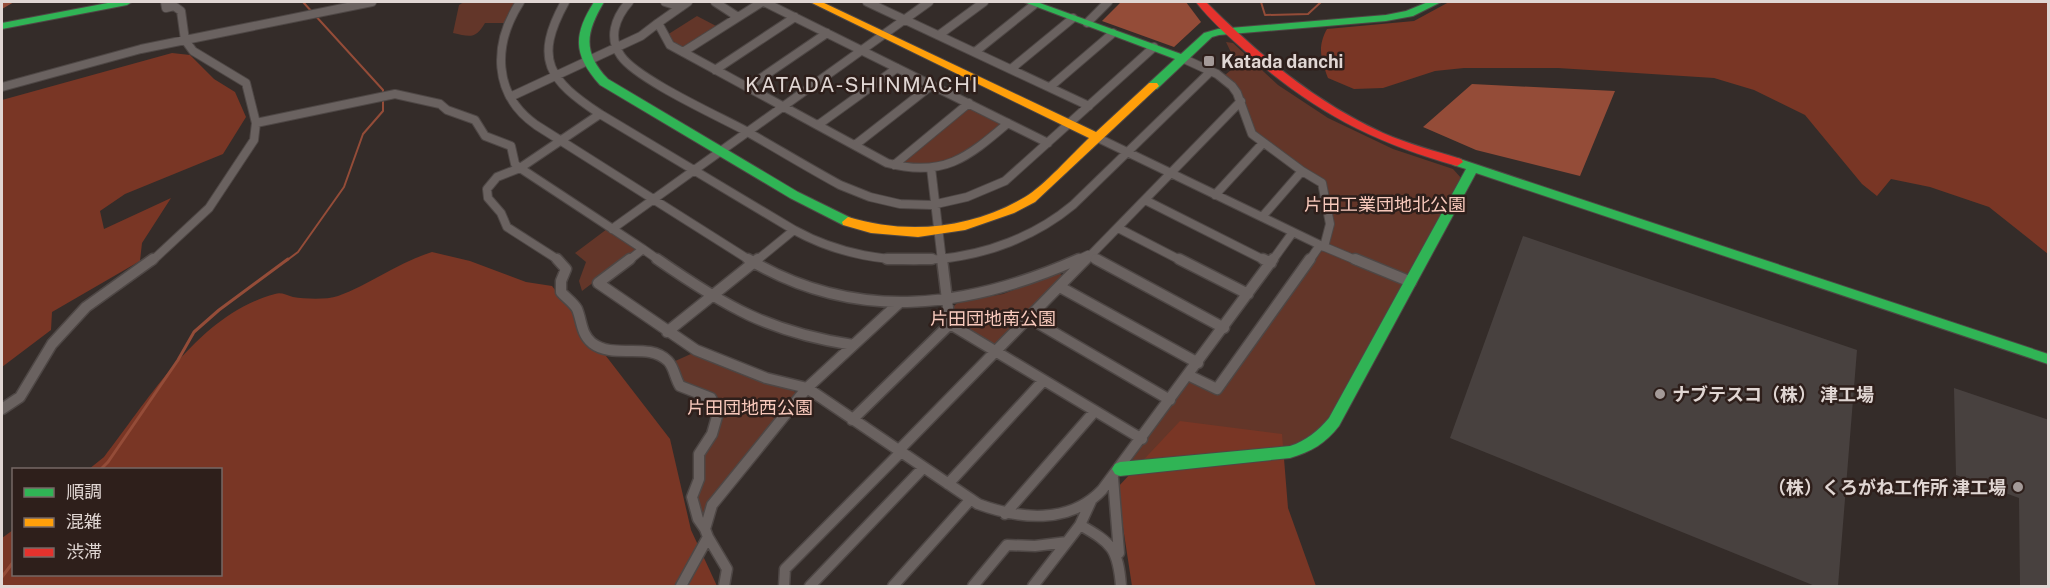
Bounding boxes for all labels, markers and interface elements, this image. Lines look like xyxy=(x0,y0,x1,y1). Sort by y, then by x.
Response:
place label: Katada danchi xyxy=(1221,51,1343,72)
marker: Katada danchi xyxy=(1202,54,1216,68)
district label: KATADA-SHINMACHI xyxy=(745,72,979,97)
park label: 片田工業団地北公園 xyxy=(1304,194,1466,215)
park label: 片田団地南公園 xyxy=(930,308,1056,329)
place label: ナブテスコ（株） 津工場 xyxy=(1672,384,1874,405)
marker: ナブテスコ（株） 津工場 xyxy=(1653,387,1667,401)
park label: 片田団地西公園 xyxy=(687,397,813,418)
legend xyxy=(12,468,222,576)
place label: （株）くろがね工作所 津工場 xyxy=(1768,477,2006,498)
marker: （株）くろがね工作所 津工場 xyxy=(2011,480,2025,494)
text: 順調 xyxy=(66,481,102,502)
text: 混雑 xyxy=(66,511,102,532)
text: 渋滞 xyxy=(66,541,102,562)

